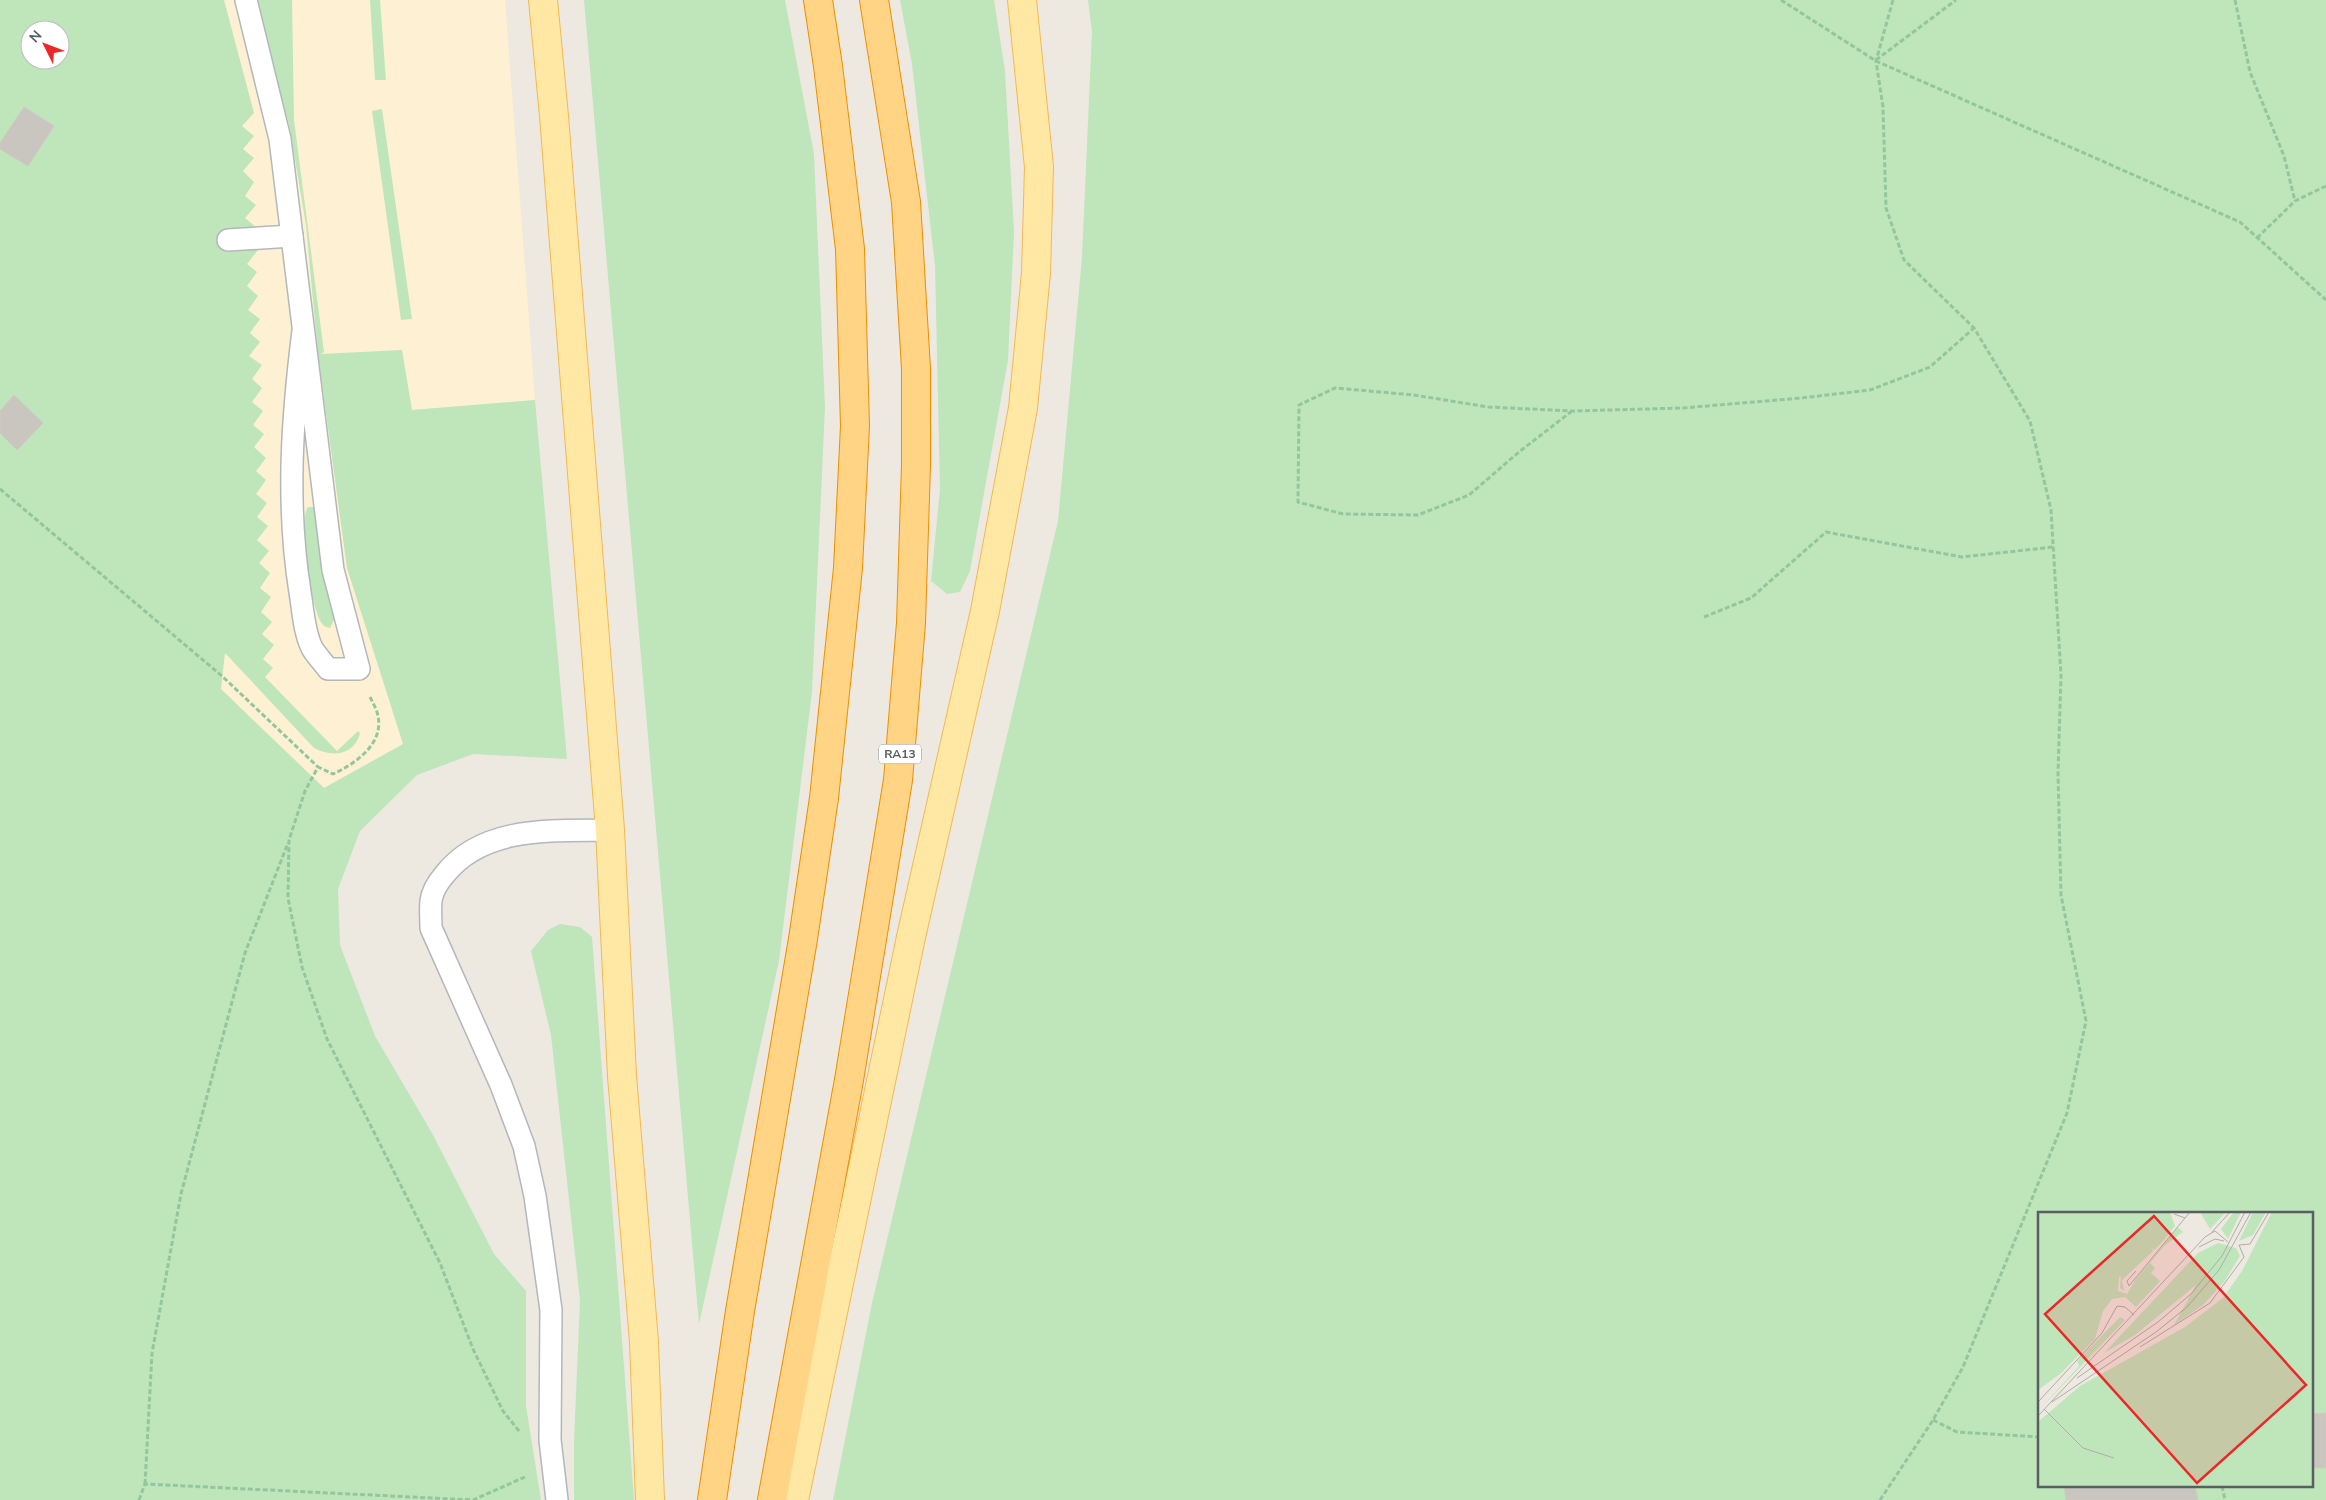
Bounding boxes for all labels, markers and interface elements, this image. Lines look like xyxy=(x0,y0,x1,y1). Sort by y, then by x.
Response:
north arrow xyxy=(20,20,70,70)
text: N xyxy=(25,26,46,47)
road number: RA13 xyxy=(879,744,921,764)
inset map xyxy=(2038,1212,2314,1488)

